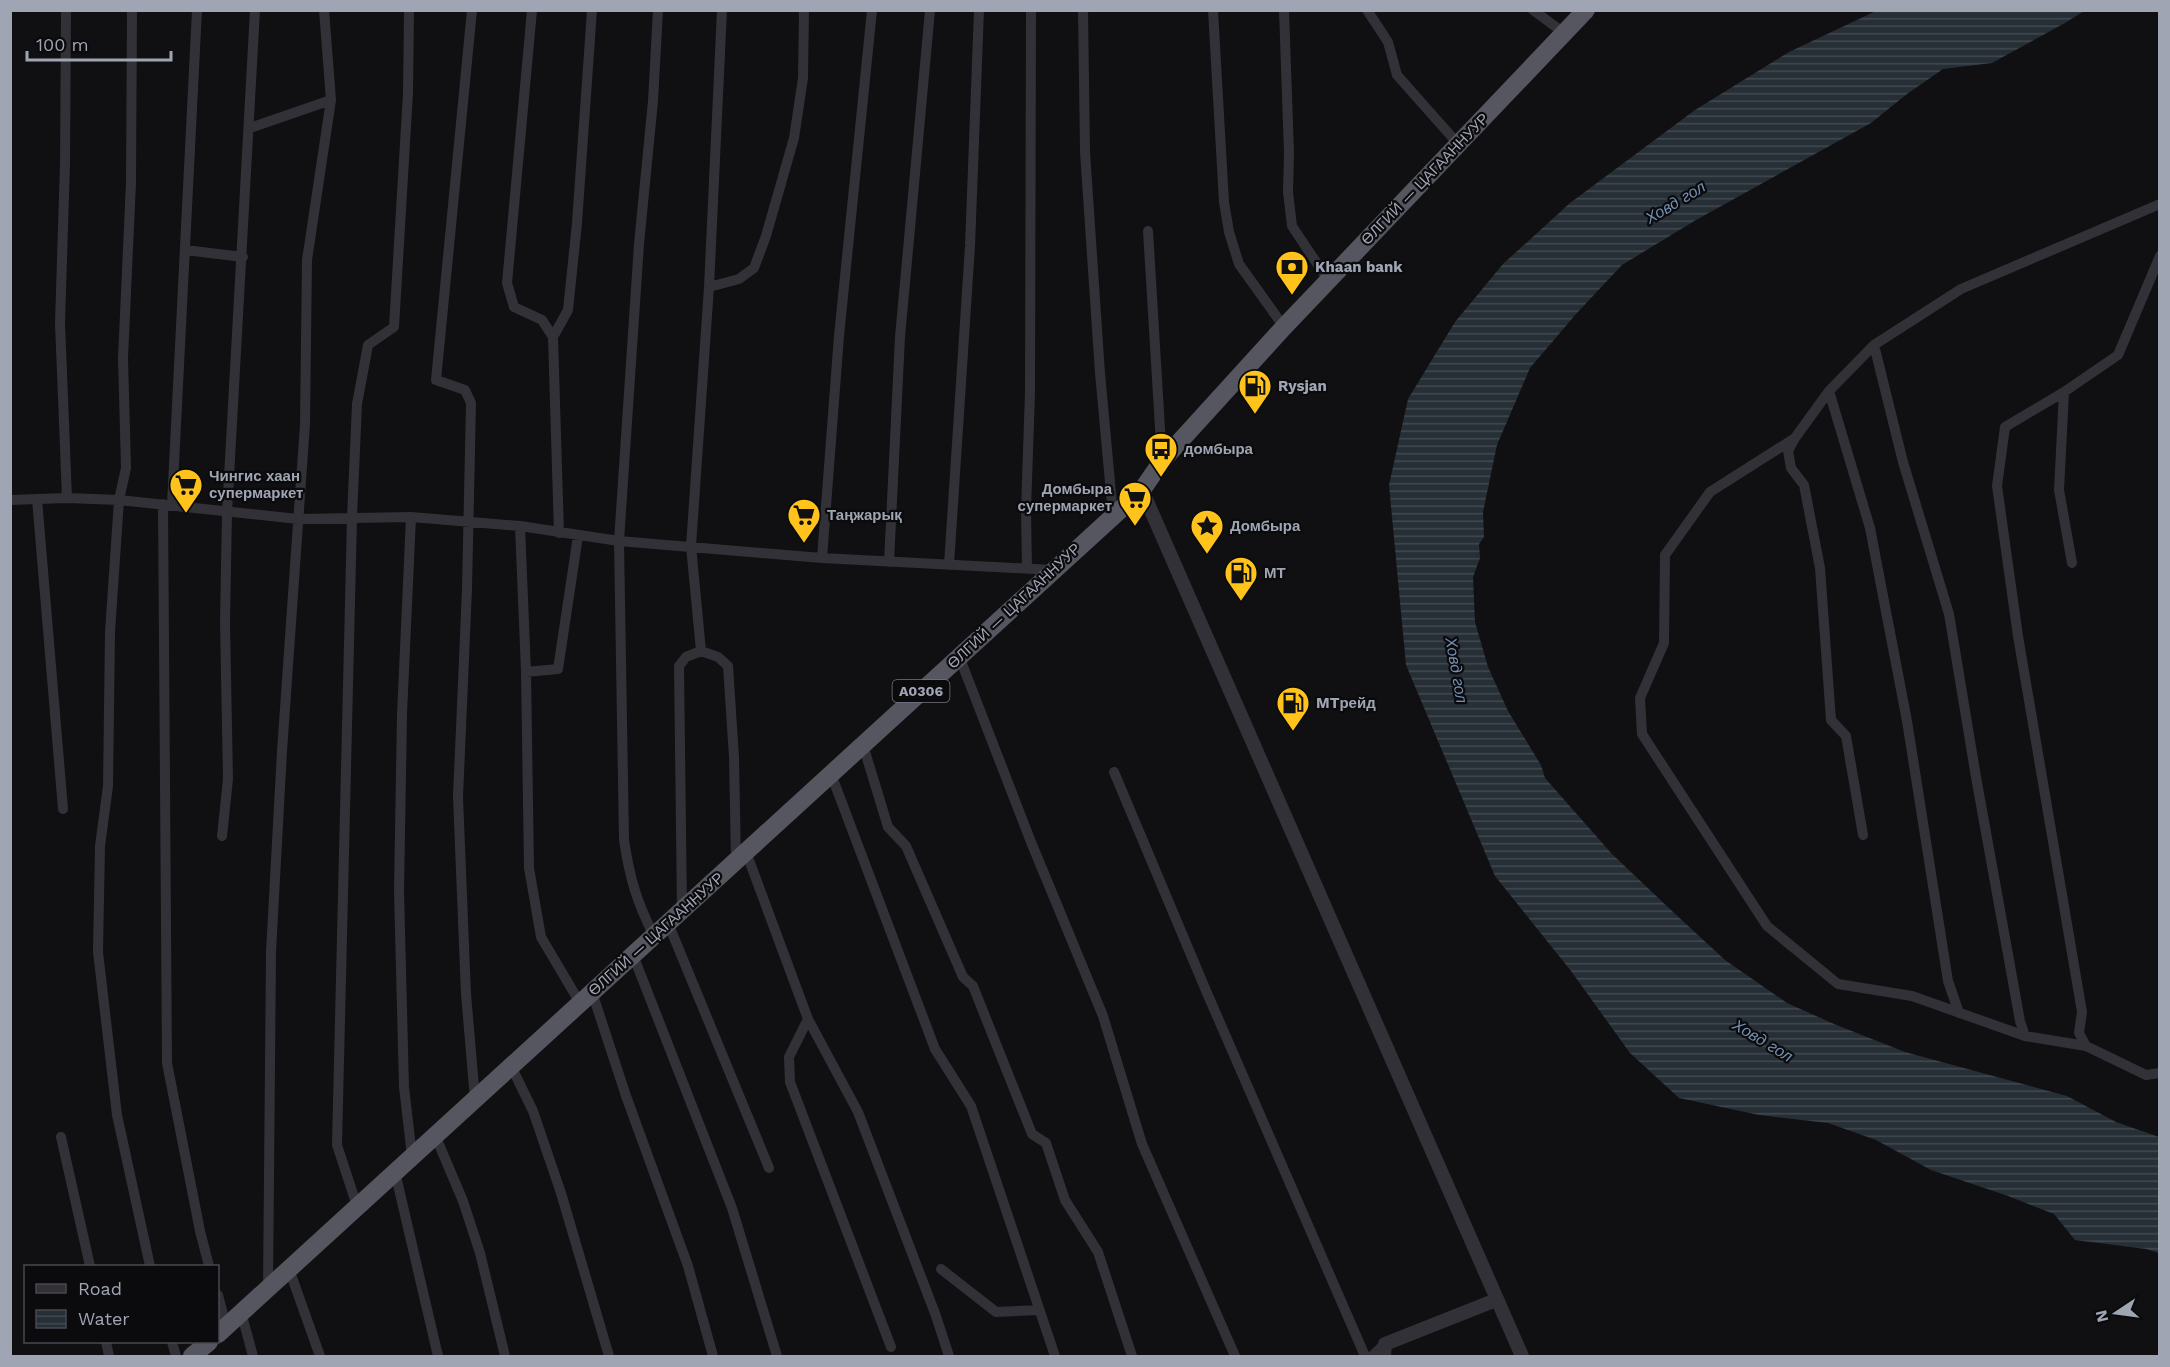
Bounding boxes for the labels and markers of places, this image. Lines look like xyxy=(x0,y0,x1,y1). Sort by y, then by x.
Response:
bank icon: Khaan bank xyxy=(1274,249,1310,296)
place label: Khaan bank xyxy=(1315,258,1403,276)
fuel station icon: Rysjan xyxy=(1237,368,1273,415)
place label: Rysjan xyxy=(1278,377,1327,395)
bus stop icon: домбыра xyxy=(1143,431,1179,478)
place label: домбыра xyxy=(1184,440,1254,458)
supermarket icon: Чингис хаан супермаркет xyxy=(168,467,204,514)
place label: Чингис хаан супермаркет xyxy=(209,467,303,502)
place label: Домбыра супермаркет xyxy=(1018,480,1113,515)
supermarket icon: Домбыра супермаркет xyxy=(1117,480,1153,527)
supermarket icon: Таңжарық xyxy=(786,497,822,544)
place label: Таңжарық xyxy=(827,506,902,524)
place icon: Домбыра xyxy=(1189,508,1225,555)
place label: Домбыра xyxy=(1230,517,1301,535)
fuel station icon: МТ xyxy=(1223,555,1259,602)
place label: МТ xyxy=(1264,564,1286,582)
fuel station icon: MTрейд xyxy=(1275,685,1311,732)
place label: MTрейд xyxy=(1316,694,1376,712)

